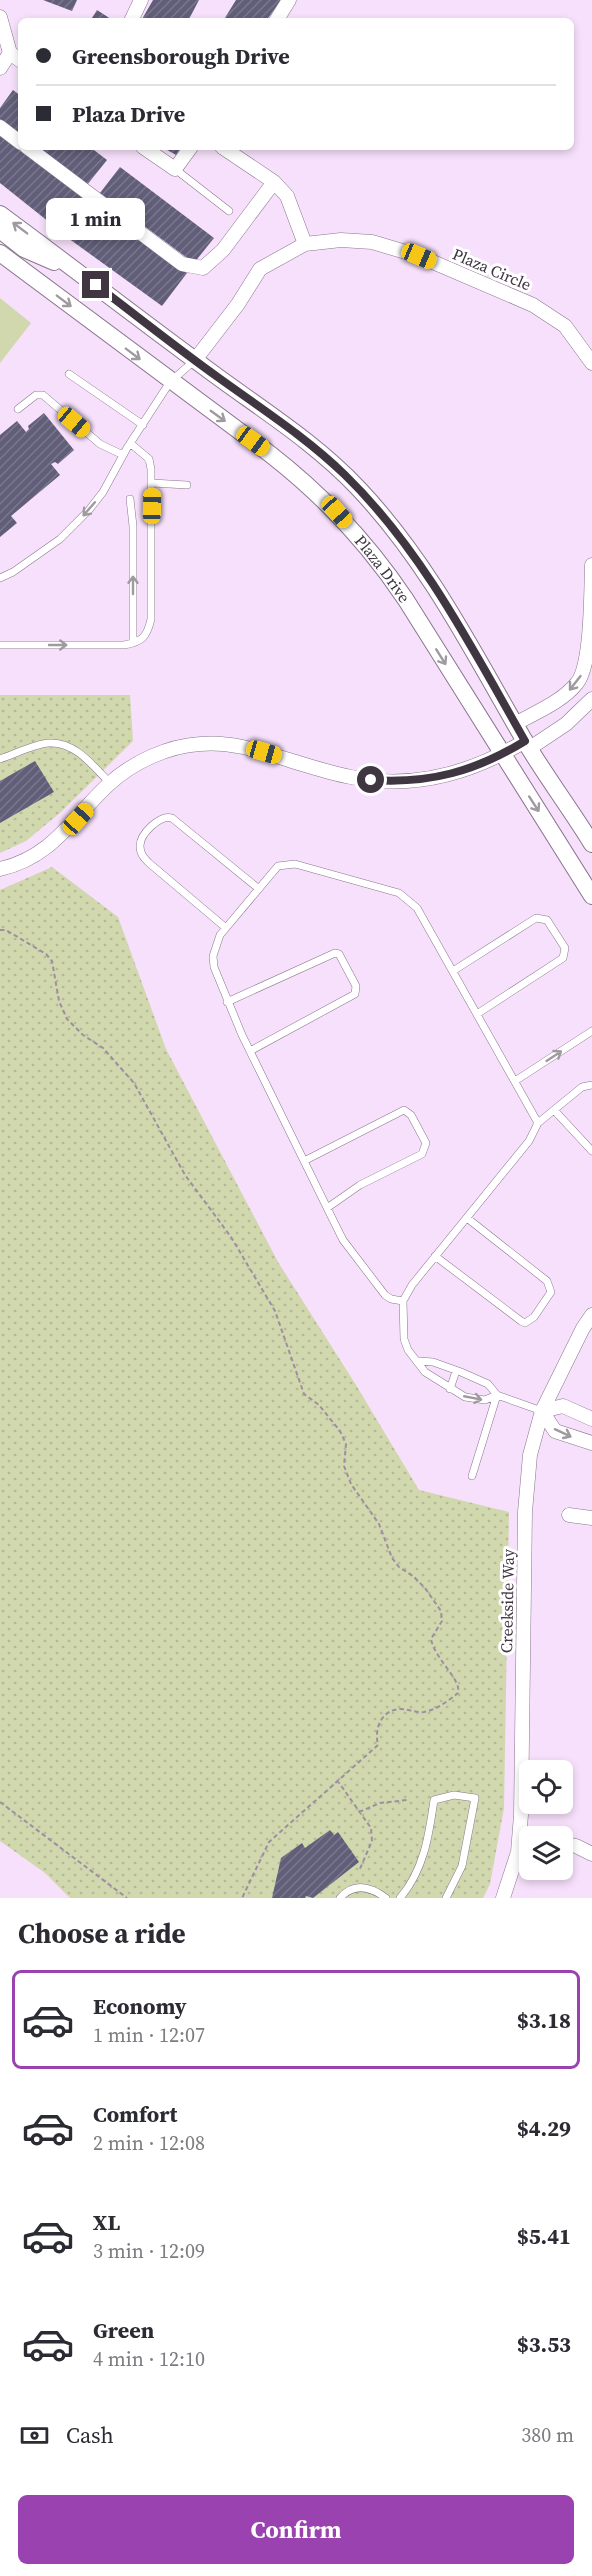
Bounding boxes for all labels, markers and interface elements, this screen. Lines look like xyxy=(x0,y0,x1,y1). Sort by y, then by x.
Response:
text: Greensborough Drive xyxy=(72,41,290,71)
text: Plaza Drive xyxy=(72,99,185,129)
callout: 1 min xyxy=(46,198,146,240)
text: 1 min xyxy=(70,205,121,233)
one-way arrow xyxy=(12,222,28,235)
car xyxy=(399,241,439,271)
street label: Plaza Circle xyxy=(449,243,535,295)
route end xyxy=(82,271,109,298)
one-way arrow xyxy=(55,295,71,308)
one-way arrow xyxy=(125,348,141,360)
car xyxy=(54,404,94,440)
one-way arrow xyxy=(209,410,225,423)
car xyxy=(233,423,273,459)
car xyxy=(143,488,161,524)
car xyxy=(318,493,356,531)
one-way arrow xyxy=(82,501,96,516)
street label: Plaza Drive xyxy=(350,530,416,607)
one-way arrow xyxy=(127,575,139,595)
one-way arrow xyxy=(48,639,68,651)
one-way arrow xyxy=(436,648,448,665)
one-way arrow xyxy=(569,675,582,691)
car xyxy=(244,738,284,766)
route start xyxy=(357,766,384,793)
one-way arrow xyxy=(528,795,540,812)
car xyxy=(59,800,97,838)
one-way arrow xyxy=(545,1050,561,1062)
one-way arrow xyxy=(462,1393,482,1404)
one-way arrow xyxy=(554,1427,572,1439)
street label: Creekside Way xyxy=(495,1548,519,1653)
map controls xyxy=(519,1760,573,1880)
button: locate xyxy=(519,1760,573,1814)
button: layers xyxy=(519,1826,573,1880)
text: Choose a ride xyxy=(18,1915,186,1952)
text: Economy xyxy=(93,1991,187,2021)
icon: car xyxy=(21,1993,75,2047)
text: $3.18 xyxy=(517,2005,571,2035)
text: 1 min · 12:07 xyxy=(93,2021,205,2049)
text: Comfort xyxy=(93,2099,177,2129)
icon: car xyxy=(21,2101,75,2155)
text: $4.29 xyxy=(517,2113,571,2143)
text: 2 min · 12:08 xyxy=(93,2129,205,2157)
text: XL xyxy=(93,2207,120,2237)
icon: car xyxy=(21,2209,75,2263)
text: $5.41 xyxy=(517,2221,571,2251)
text: 3 min · 12:09 xyxy=(93,2237,205,2265)
text: Green xyxy=(93,2315,154,2345)
icon: car xyxy=(21,2317,75,2371)
text: $3.53 xyxy=(517,2329,571,2359)
text: 4 min · 12:10 xyxy=(93,2345,205,2373)
icon: cash xyxy=(18,2419,51,2452)
text: Cash xyxy=(66,2420,114,2450)
text: 380 m xyxy=(521,2421,574,2449)
button: Confirm xyxy=(18,2495,574,2564)

